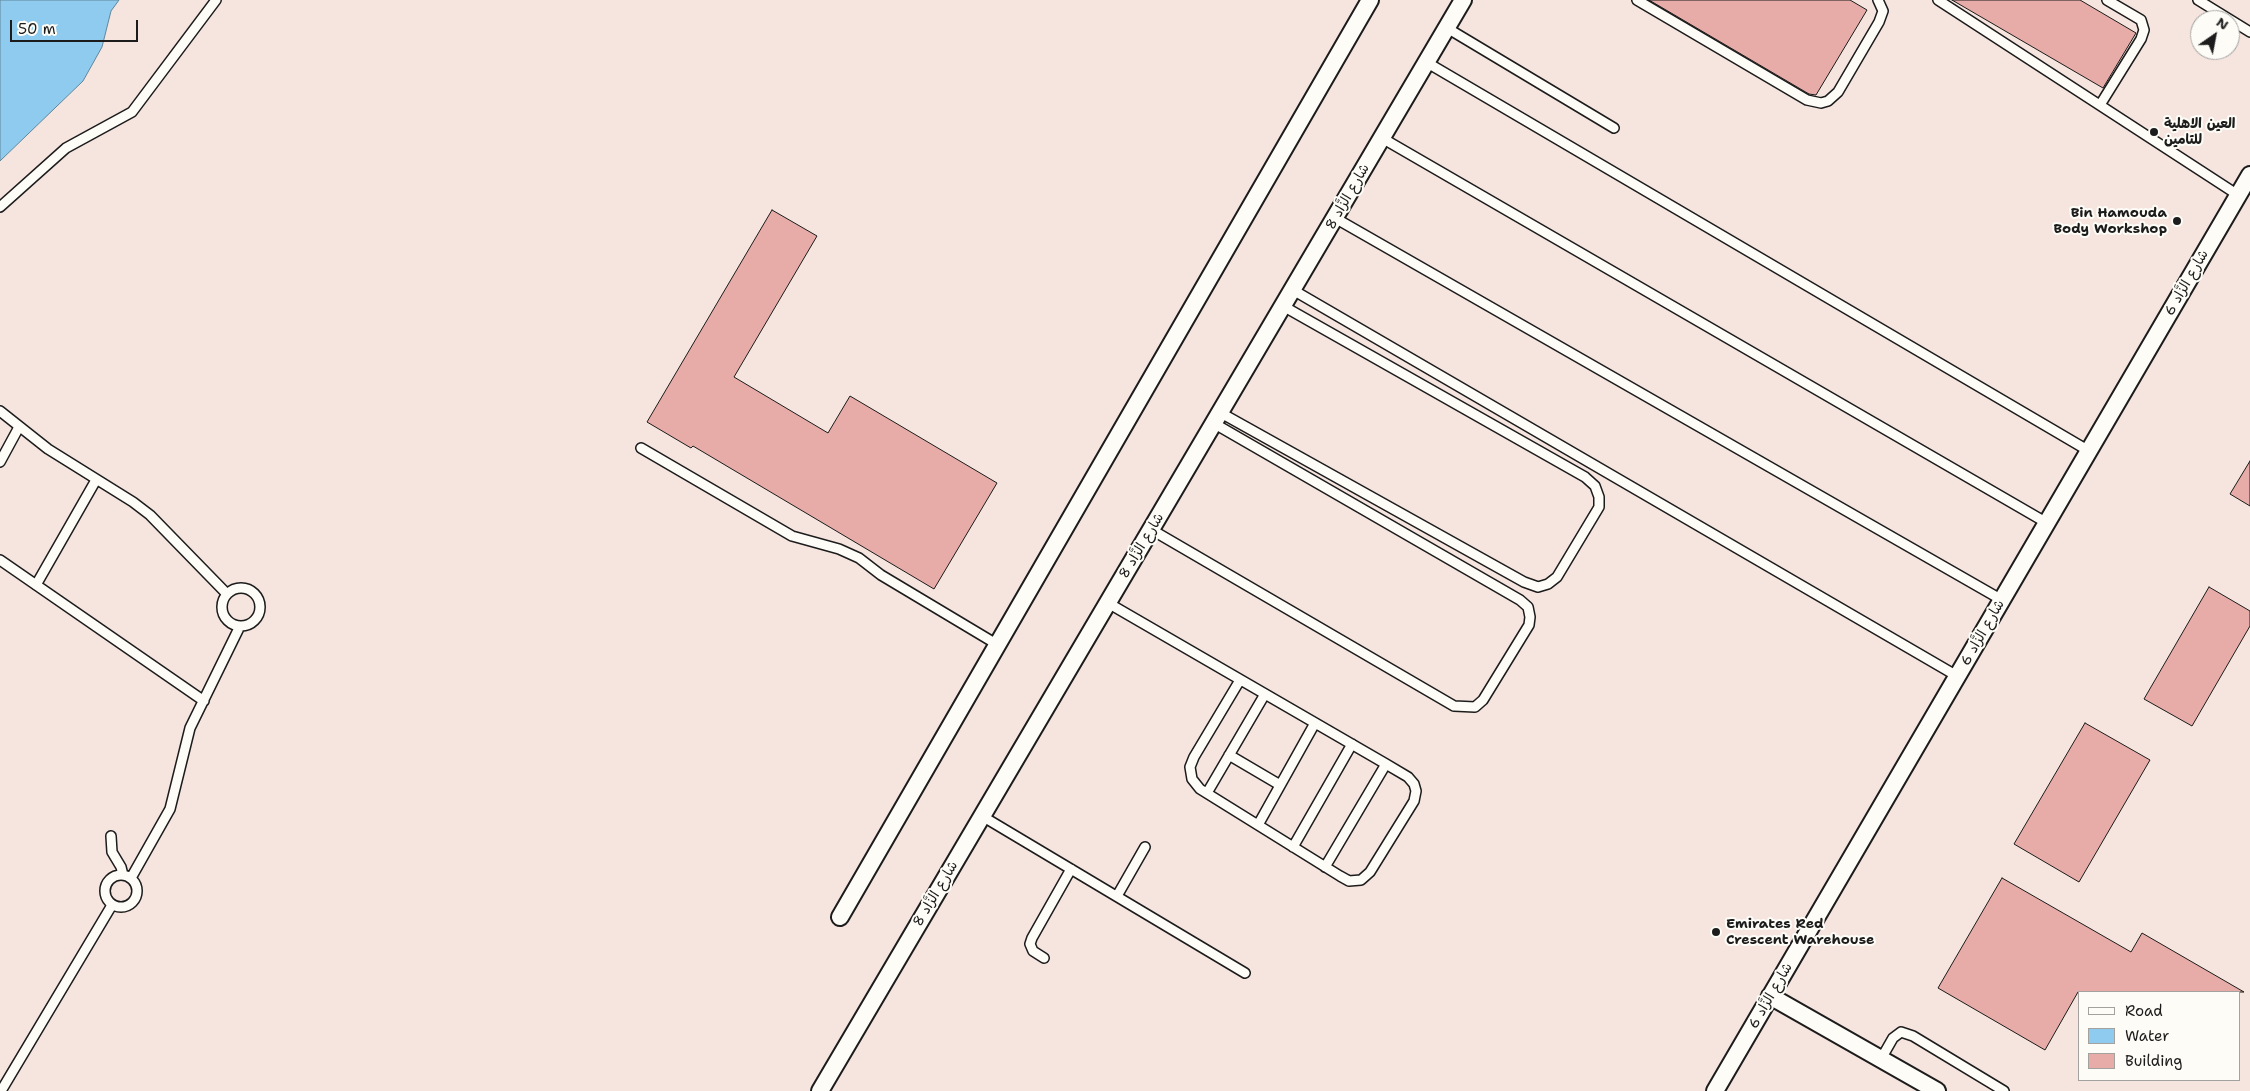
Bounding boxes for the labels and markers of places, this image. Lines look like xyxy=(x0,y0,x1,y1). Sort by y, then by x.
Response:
place label: العين الاهلية للتامين xyxy=(2164,116,2235,148)
marker: العين الاهلية للتامين xyxy=(2148,126,2160,138)
place label: Bin Hamouda Body Workshop xyxy=(2054,205,2167,238)
marker: Bin Hamouda Body Workshop xyxy=(2171,215,2183,227)
place label: Emirates Red Crescent Warehouse xyxy=(1726,916,1874,949)
marker: Emirates Red Crescent Warehouse xyxy=(1710,926,1722,938)

